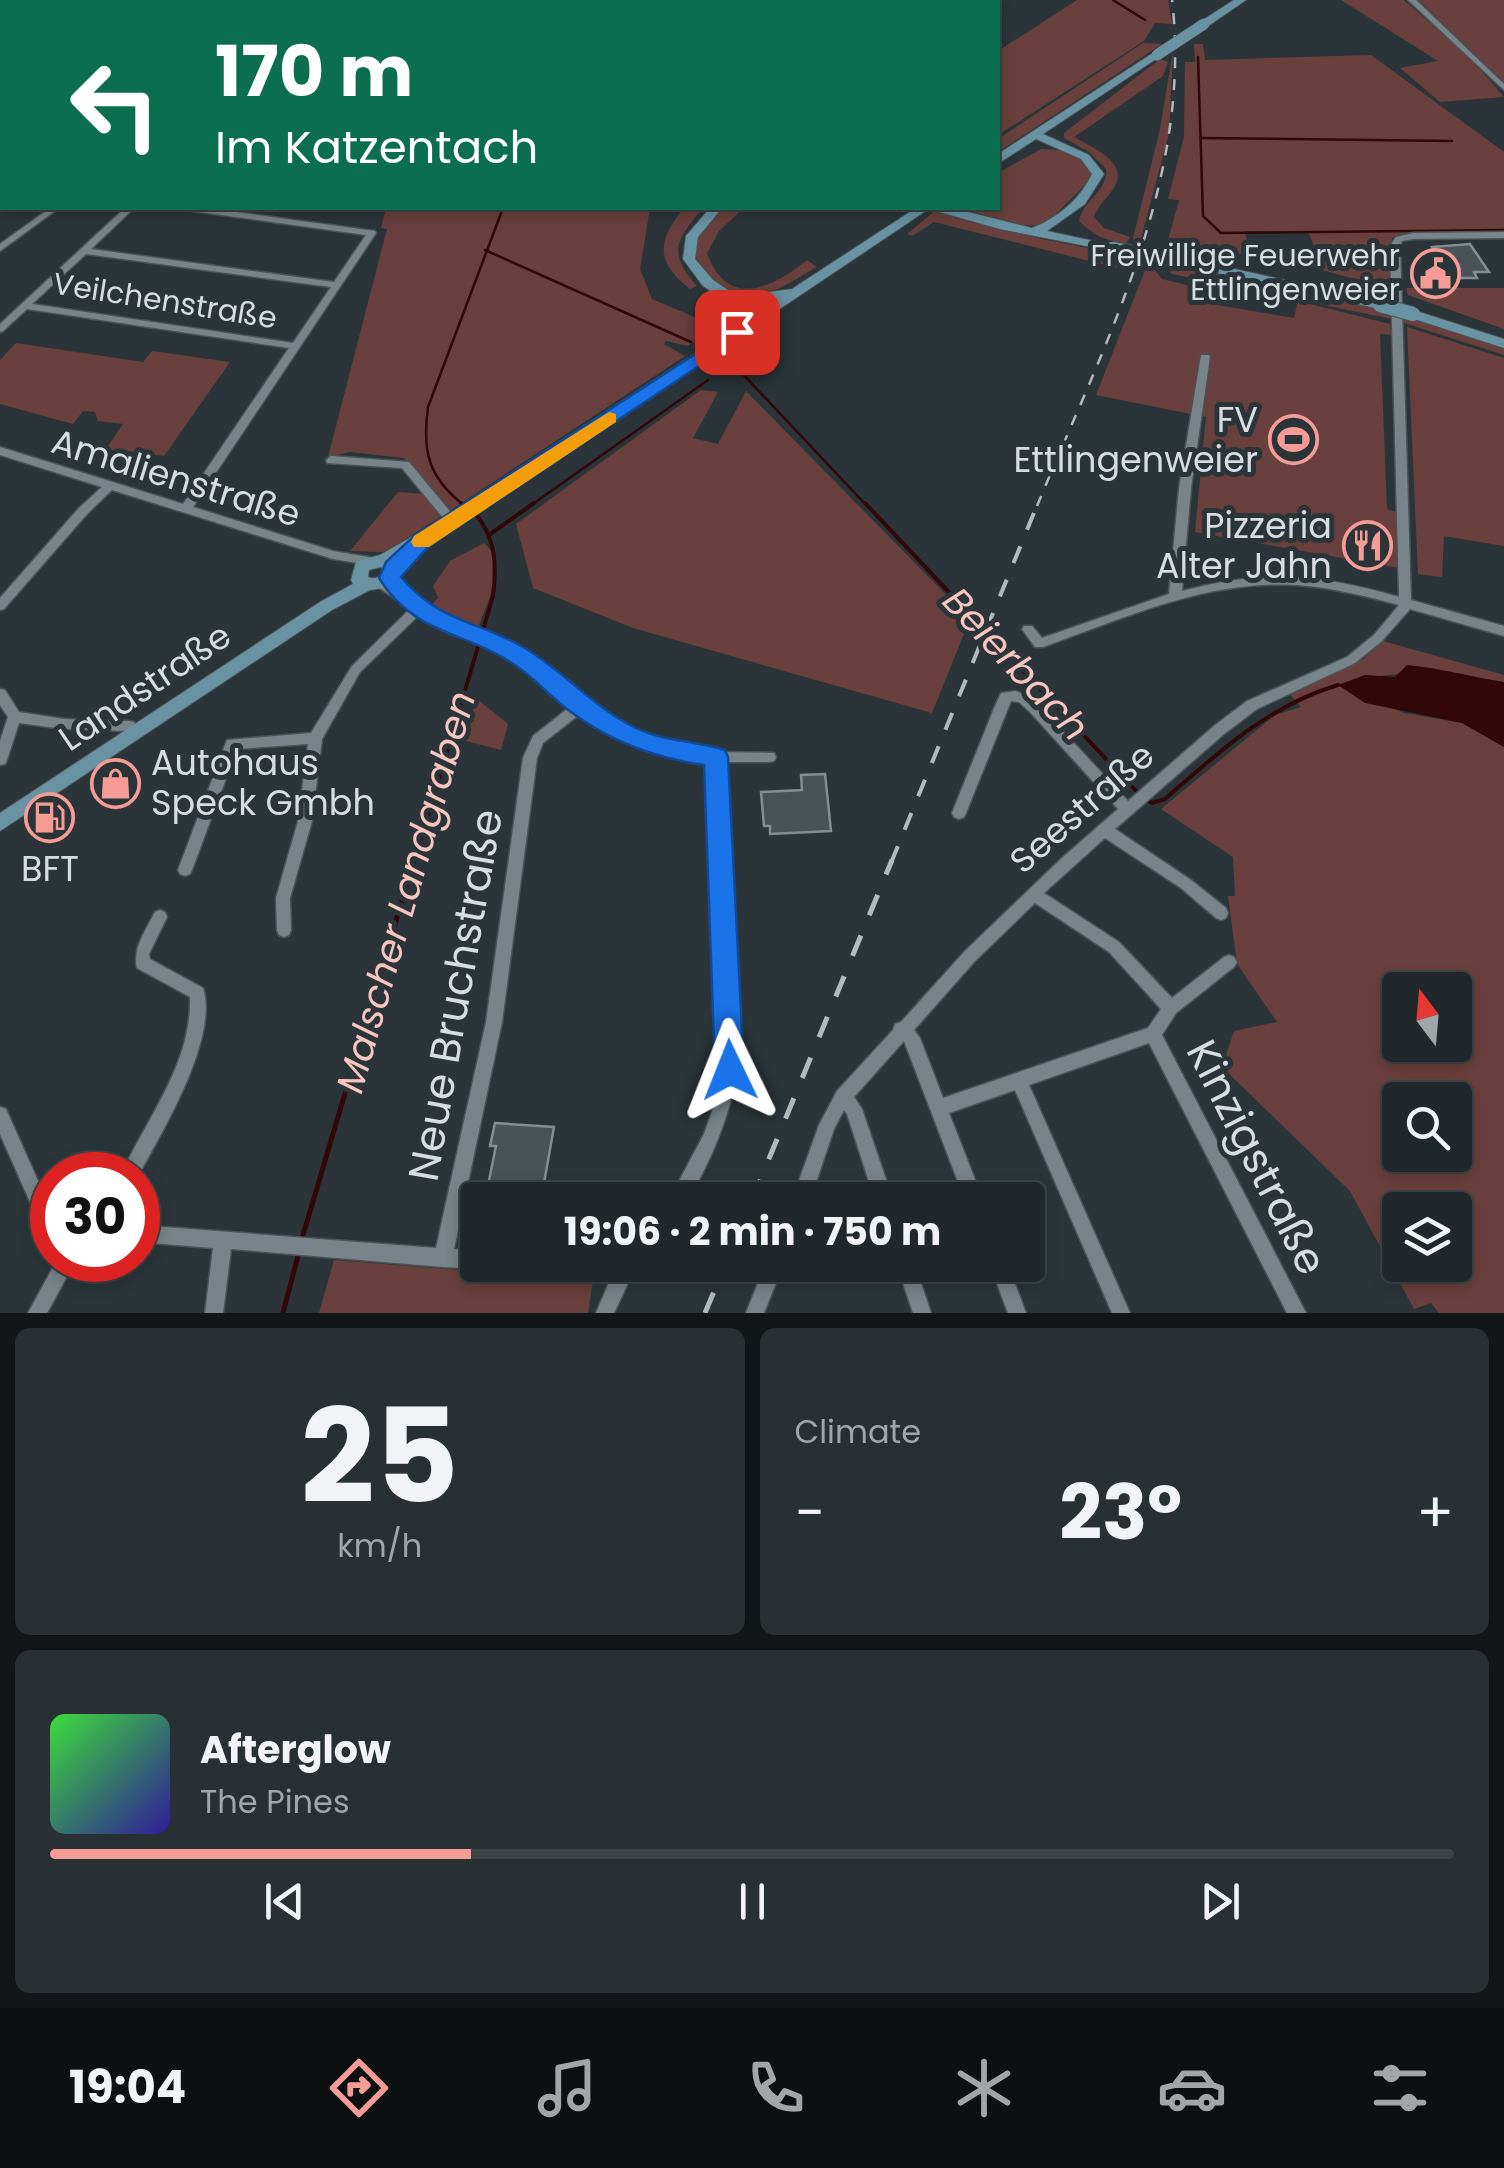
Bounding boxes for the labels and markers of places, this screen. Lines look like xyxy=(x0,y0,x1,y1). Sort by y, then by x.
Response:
place label: Freiwillige Feuerwehr Ettlingenweier xyxy=(1090,234,1400,311)
public building icon: Freiwillige Feuerwehr Ettlingenweier xyxy=(1409,247,1461,299)
pin xyxy=(695,290,780,375)
place label: FV Ettlingenweier xyxy=(1013,395,1258,484)
sports icon: FV Ettlingenweier xyxy=(1267,414,1319,466)
place label: Pizzeria Alter Jahn xyxy=(1156,501,1332,590)
restaurant icon: Pizzeria Alter Jahn xyxy=(1341,520,1393,572)
place label: Autohaus Speck Gmbh xyxy=(151,738,375,827)
shop icon: Autohaus Speck Gmbh xyxy=(90,757,142,809)
fuel station icon: BFT xyxy=(24,791,76,843)
place label: BFT xyxy=(21,844,79,893)

